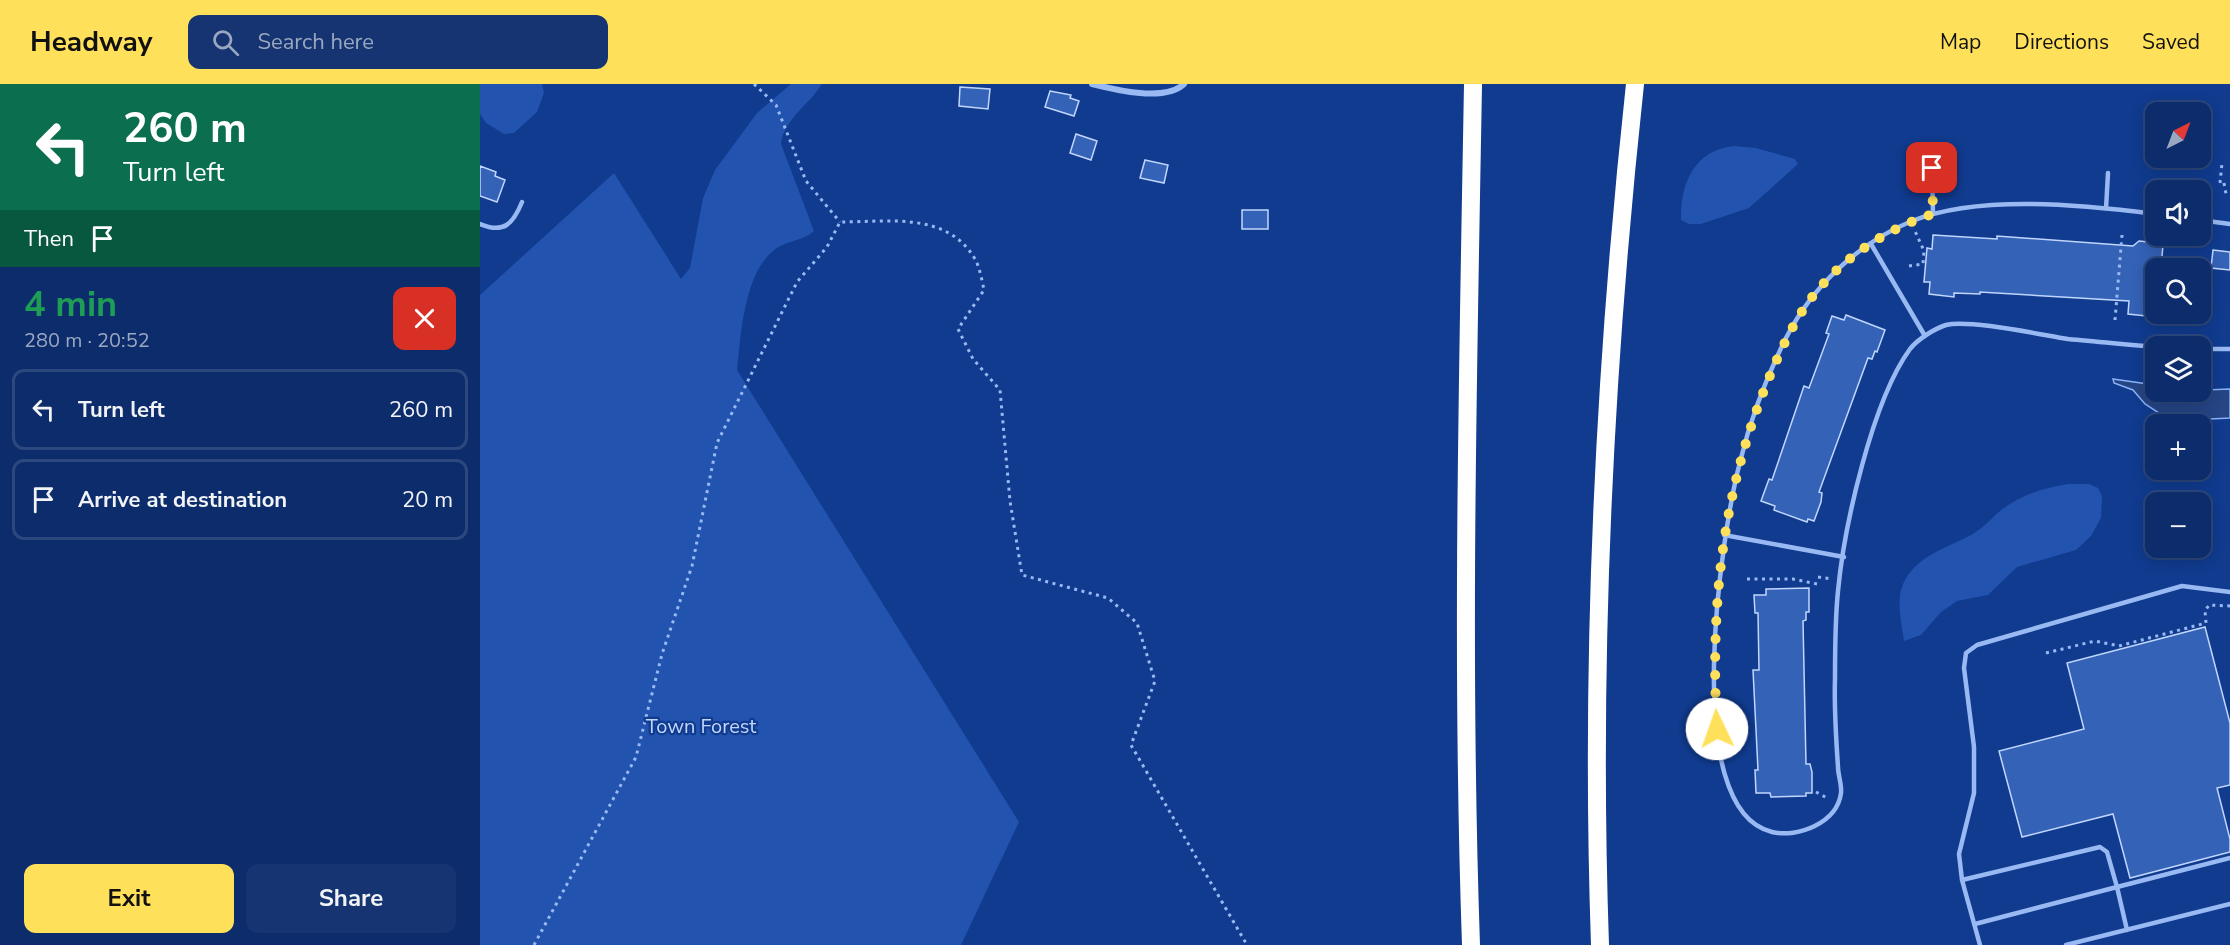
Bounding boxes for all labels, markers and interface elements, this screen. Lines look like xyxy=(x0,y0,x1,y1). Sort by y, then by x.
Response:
search box xyxy=(188,15,608,69)
text: Headway xyxy=(30,23,152,61)
icon: search xyxy=(209,26,242,59)
text: Search here xyxy=(257,27,374,57)
text: Map xyxy=(1940,28,1981,56)
text: Directions xyxy=(2014,28,2109,56)
text: Saved xyxy=(2142,28,2200,56)
text: 260 m xyxy=(123,100,247,157)
north arrow xyxy=(2145,102,2211,168)
map controls xyxy=(2145,102,2211,558)
icon: left xyxy=(24,108,102,186)
pin xyxy=(1906,142,1957,193)
icon: arrive xyxy=(1915,151,1948,184)
text: Turn left xyxy=(123,154,224,191)
button: sound xyxy=(2145,180,2211,246)
icon: arrive xyxy=(86,222,119,255)
text: Then xyxy=(24,224,74,254)
button: search xyxy=(2145,258,2211,324)
text: 4 min xyxy=(24,280,117,329)
button: close xyxy=(393,287,456,350)
text: 280 m · 20:52 xyxy=(24,327,150,354)
button: layers xyxy=(2145,336,2211,402)
icon: left xyxy=(27,393,60,426)
text: Turn left xyxy=(78,395,165,425)
text: 260 m xyxy=(389,395,453,425)
button: + xyxy=(2145,414,2211,480)
icon: arrive xyxy=(27,483,60,516)
text: Arrive at destination xyxy=(78,485,287,515)
text: 20 m xyxy=(402,485,453,515)
button: − xyxy=(2145,492,2211,558)
position arrow xyxy=(1685,697,1749,761)
park label: Town Forest xyxy=(646,713,757,740)
button: Exit xyxy=(24,864,234,933)
button: Share xyxy=(246,864,456,933)

